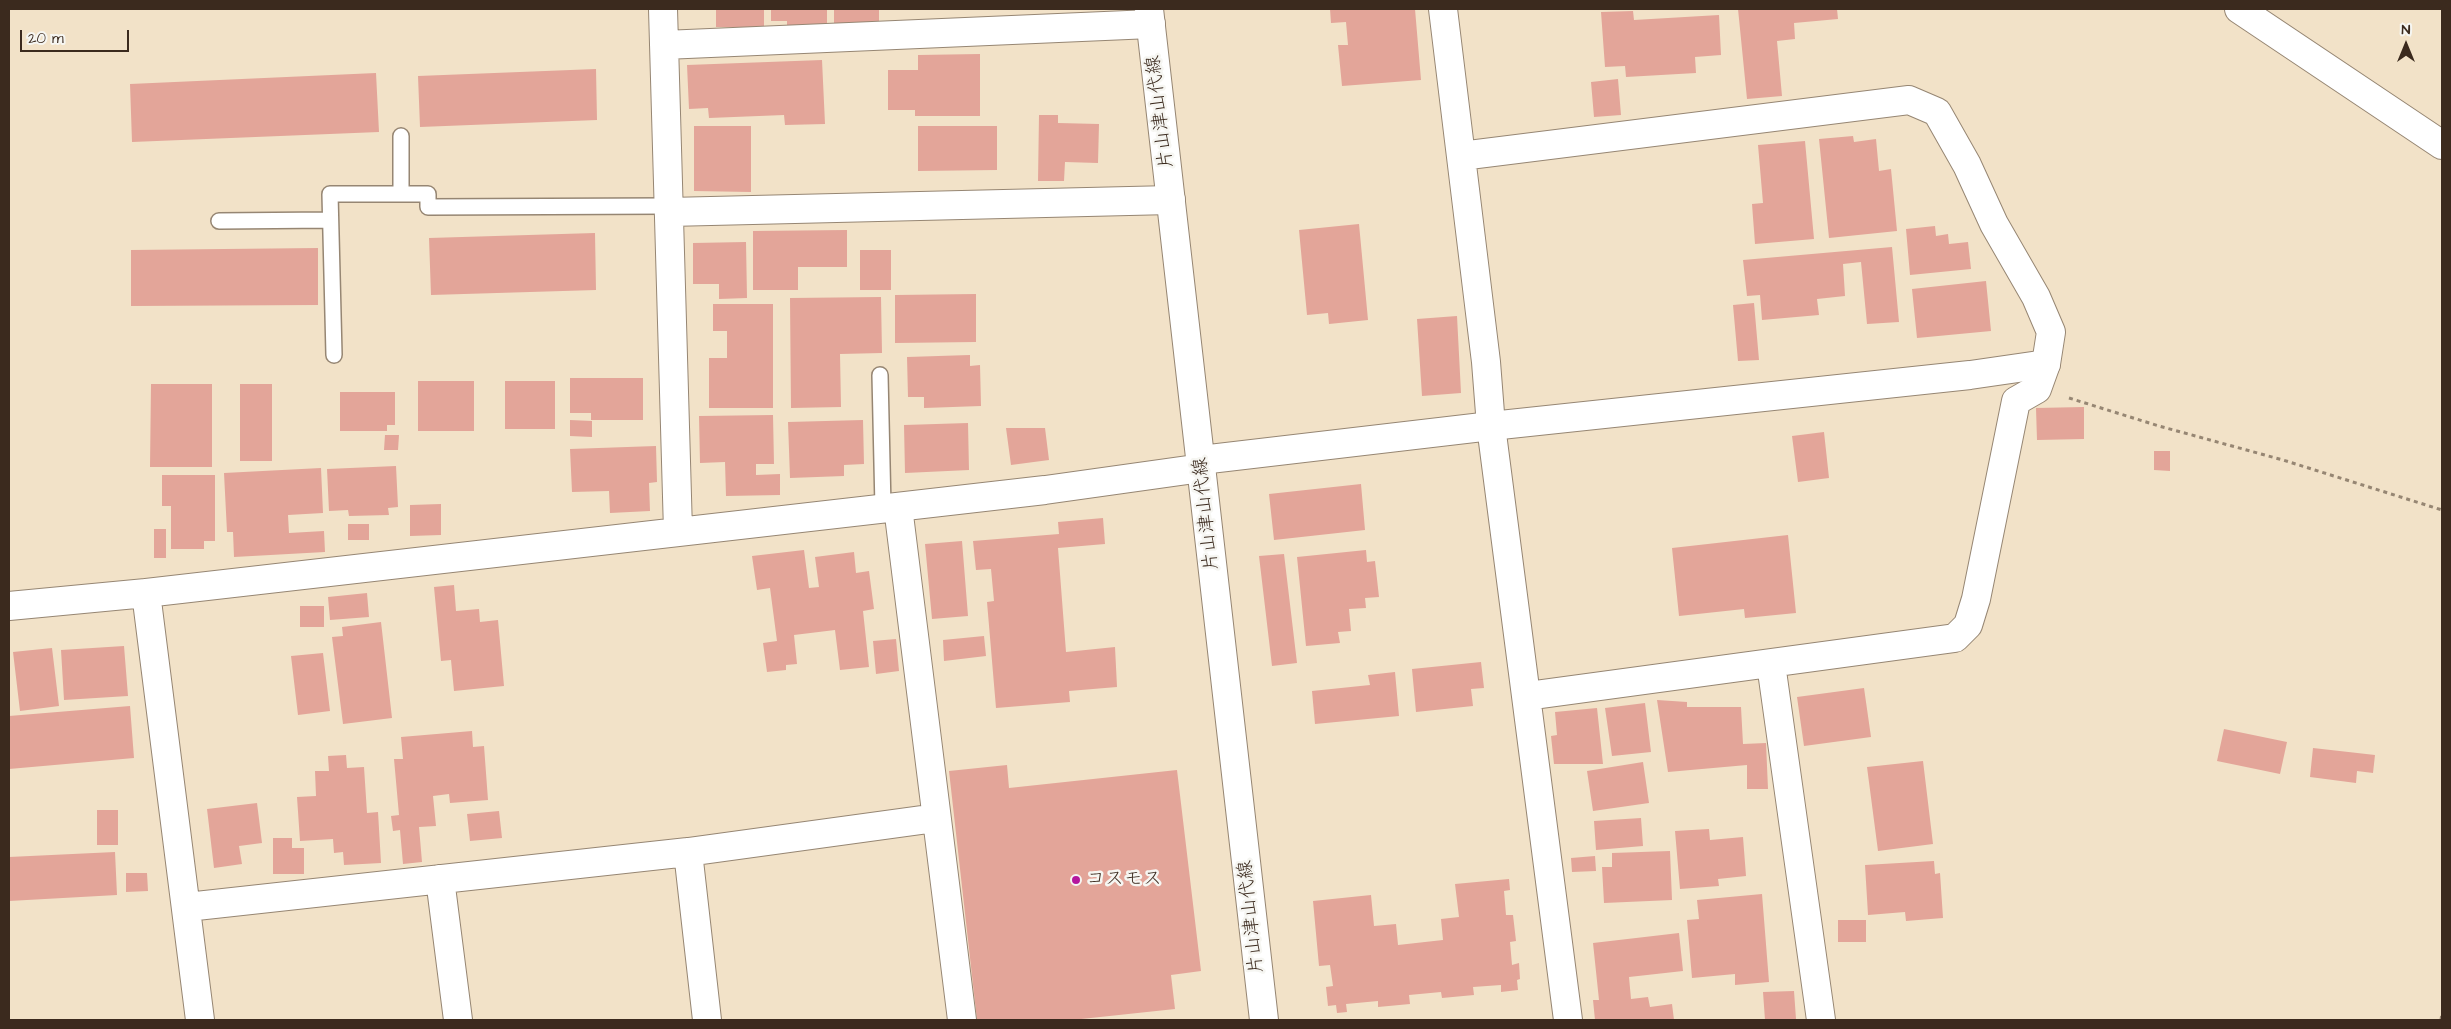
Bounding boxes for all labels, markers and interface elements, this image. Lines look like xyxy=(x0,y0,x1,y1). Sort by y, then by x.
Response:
scale bar xyxy=(22,20,131,52)
north arrow xyxy=(2381,20,2431,70)
text: N xyxy=(2402,20,2410,40)
text: 20 m xyxy=(28,28,64,49)
street label: 片山津山代線 xyxy=(1143,54,1179,170)
street label: 片山津山代線 xyxy=(1190,456,1224,572)
street label: 片山津山代線 xyxy=(1235,859,1269,975)
place label: コスモス xyxy=(1086,869,1162,891)
marker: コスモス xyxy=(1070,874,1082,886)

